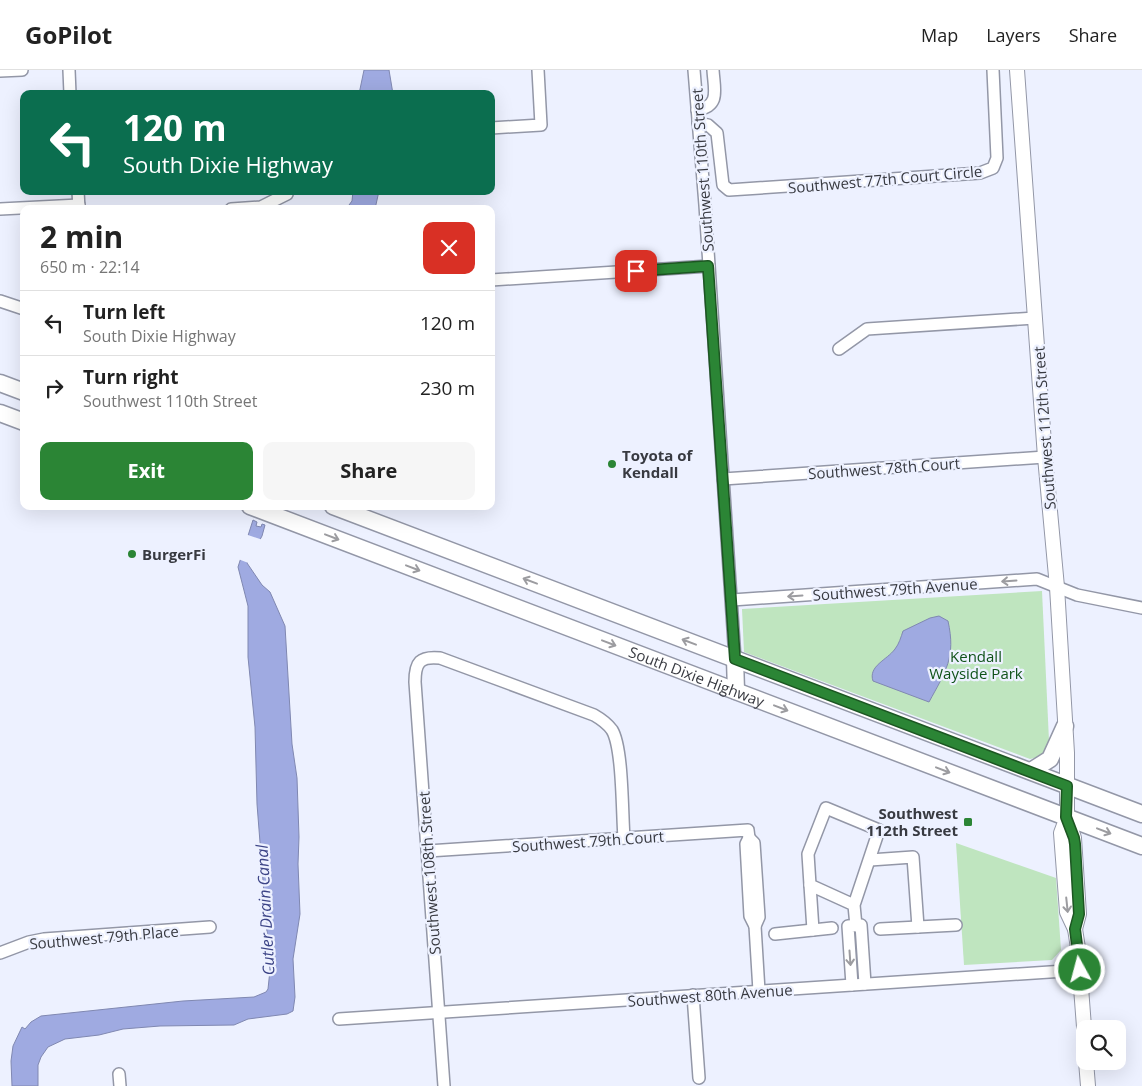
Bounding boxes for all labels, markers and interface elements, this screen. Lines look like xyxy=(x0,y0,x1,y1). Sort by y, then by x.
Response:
text: GoPilot xyxy=(25,18,112,51)
text: Map xyxy=(921,23,958,47)
text: Layers xyxy=(986,23,1041,47)
text: Share xyxy=(1069,23,1117,47)
street label: Southwest 110th Street xyxy=(686,88,718,252)
text: 120 m xyxy=(123,104,227,151)
icon: left xyxy=(40,110,105,175)
text: South Dixie Highway xyxy=(123,149,333,179)
street label: Southwest 77th Court Circle xyxy=(787,161,983,197)
text: 2 min xyxy=(40,216,123,257)
button: close xyxy=(423,222,475,274)
pin xyxy=(615,250,657,292)
text: 650 m · 22:14 xyxy=(40,256,140,278)
icon: arrive xyxy=(622,257,650,285)
text: Turn left xyxy=(83,299,165,325)
icon: left xyxy=(40,309,68,337)
text: 120 m xyxy=(420,310,475,336)
text: South Dixie Highway xyxy=(83,325,236,347)
street label: Southwest 112th Street xyxy=(1028,346,1060,510)
text: Turn right xyxy=(83,364,178,390)
icon: right xyxy=(40,374,68,402)
text: 230 m xyxy=(420,375,475,401)
text: Southwest 110th Street xyxy=(83,390,257,412)
button: Exit xyxy=(40,442,253,500)
button: Share xyxy=(263,442,475,500)
place label: Toyota of Kendall xyxy=(622,445,694,482)
street label: Southwest 78th Court xyxy=(807,453,961,483)
marker: Toyota of Kendall xyxy=(606,458,618,470)
one-way arrow xyxy=(323,533,339,542)
place label: BurgerFi xyxy=(142,544,206,564)
marker: BurgerFi xyxy=(126,548,138,560)
one-way arrow xyxy=(405,564,420,573)
street label: Southwest 79th Avenue xyxy=(812,573,978,605)
one-way arrow xyxy=(523,576,538,585)
one-way arrow xyxy=(1002,577,1018,586)
one-way arrow xyxy=(787,591,803,600)
one-way arrow xyxy=(682,637,697,646)
one-way arrow xyxy=(601,639,616,648)
street label: South Dixie Highway xyxy=(626,641,768,711)
park label: Kendall Wayside Park xyxy=(929,646,1023,683)
one-way arrow xyxy=(774,705,789,714)
one-way arrow xyxy=(935,766,950,775)
street label: Southwest 108th Street xyxy=(413,791,445,955)
place label: Southwest 112th Street xyxy=(866,803,958,840)
marker: Southwest 112th Street xyxy=(962,816,974,828)
street label: Southwest 79th Court xyxy=(511,826,665,856)
one-way arrow xyxy=(1096,827,1111,837)
water label: Cutler Drain Canal xyxy=(251,843,279,976)
one-way arrow xyxy=(1062,896,1071,912)
street label: Southwest 79th Place xyxy=(29,921,179,953)
position arrow xyxy=(1053,943,1105,995)
one-way arrow xyxy=(846,949,855,965)
street label: Southwest 80th Avenue xyxy=(627,979,793,1011)
map controls xyxy=(1076,1020,1126,1070)
button: search xyxy=(1076,1020,1126,1070)

